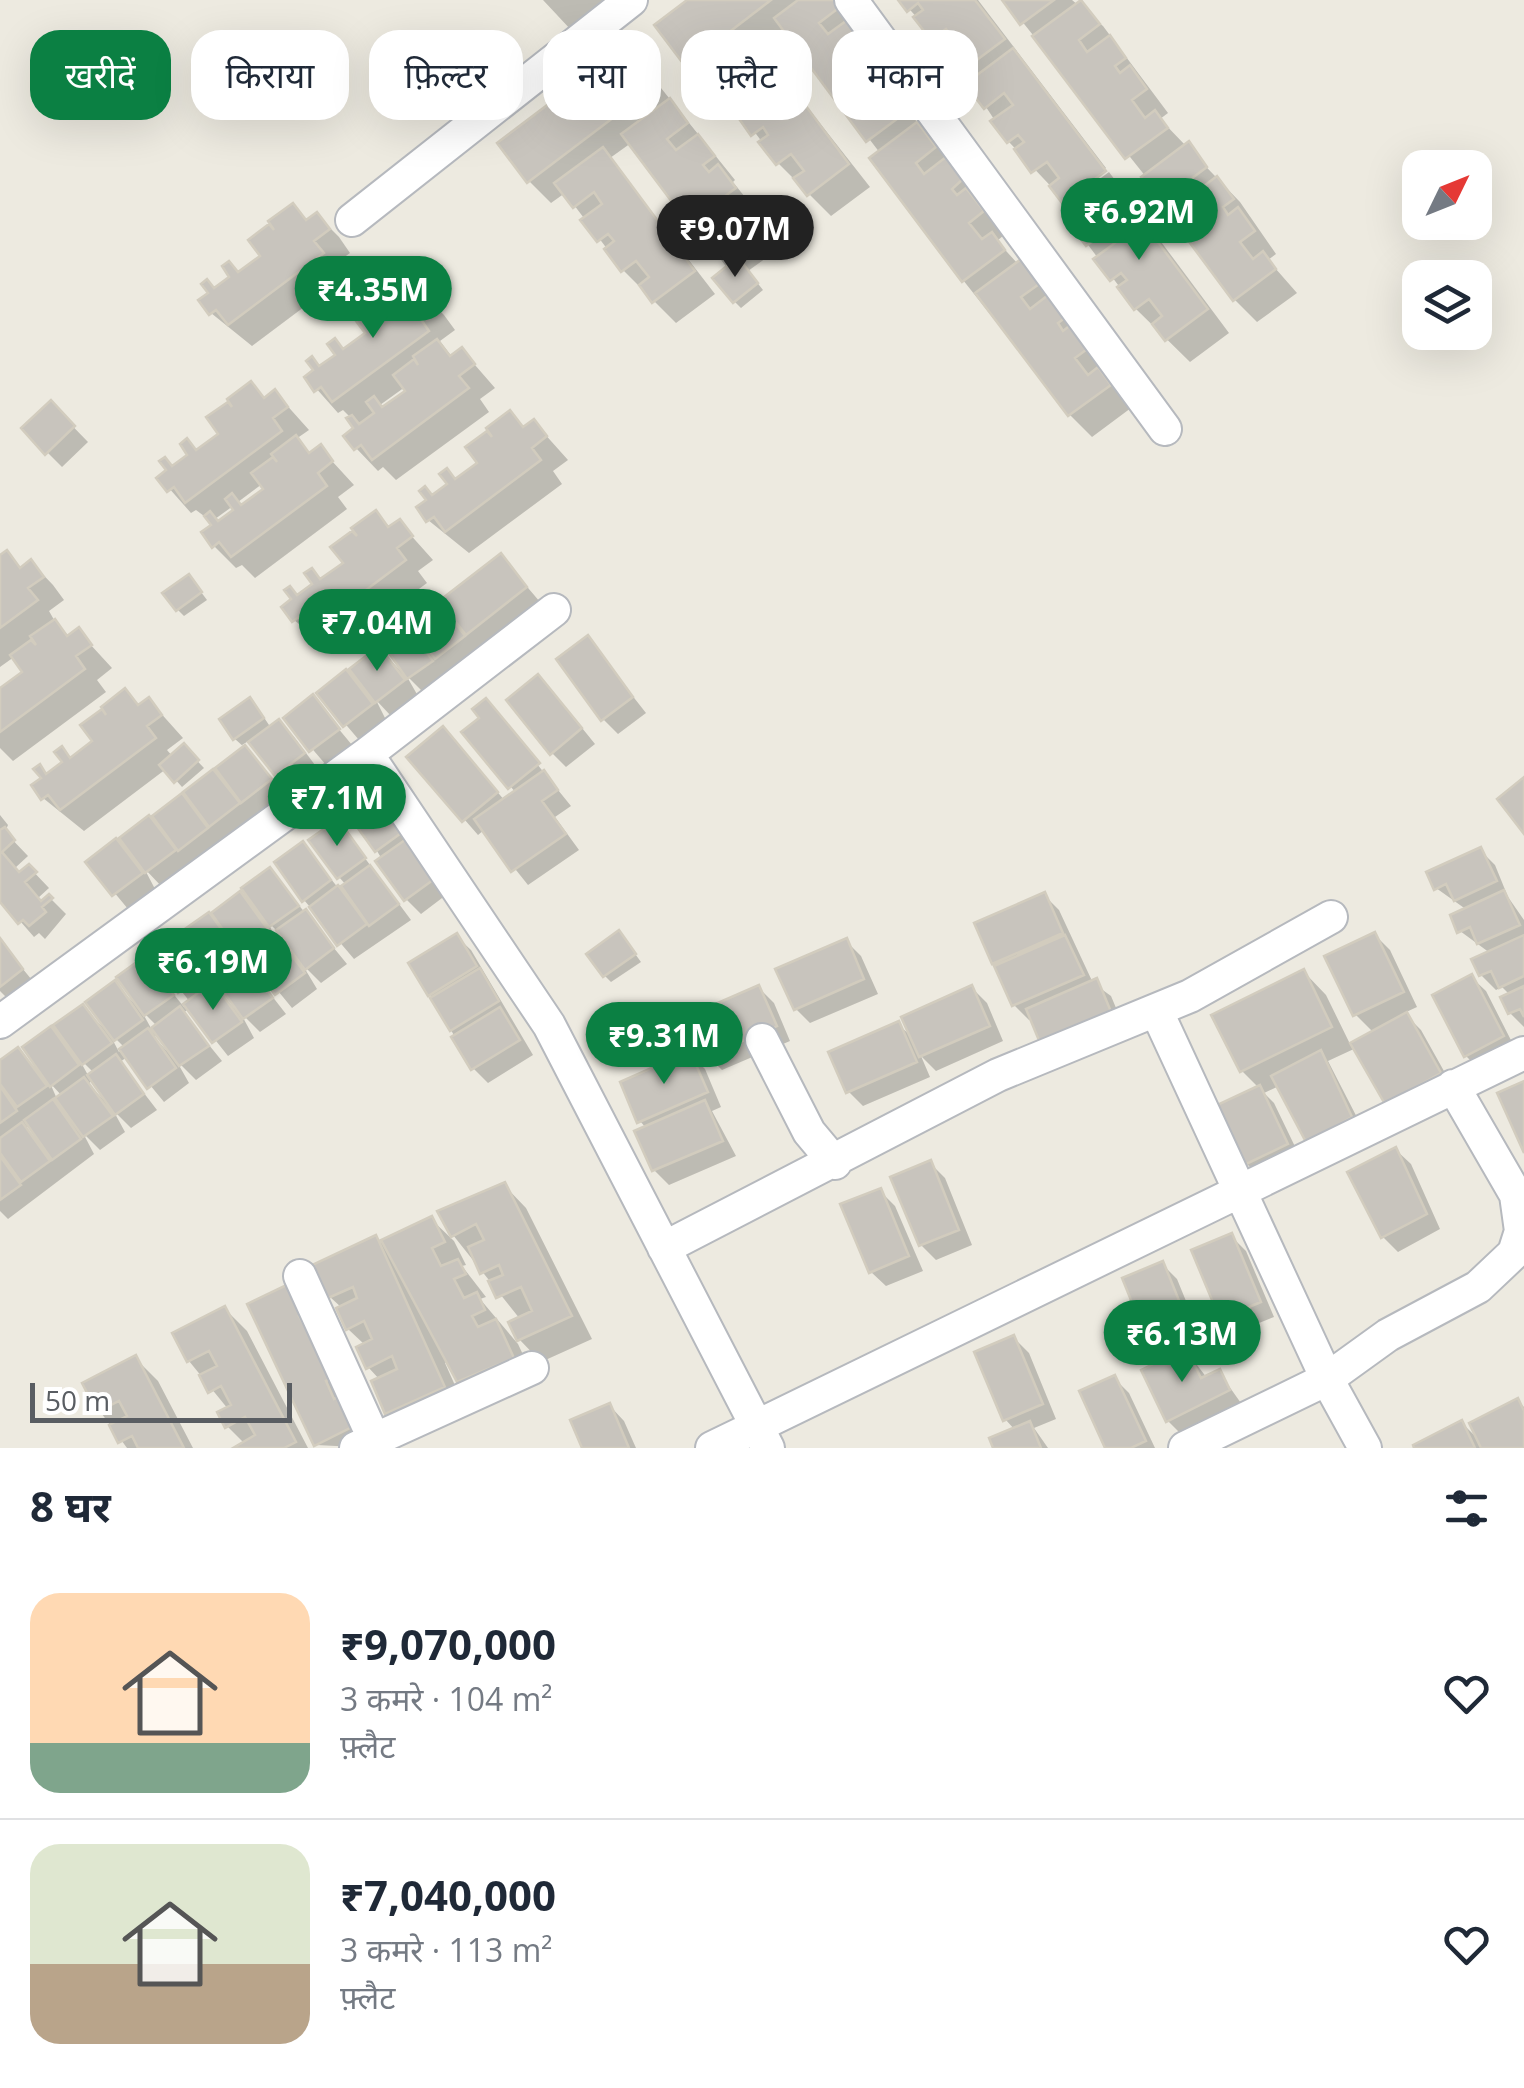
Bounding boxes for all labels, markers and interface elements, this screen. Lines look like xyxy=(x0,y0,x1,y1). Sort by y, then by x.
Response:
chip: खरीदें xyxy=(30,30,171,120)
chip: किराया xyxy=(191,30,349,120)
chip: फ़िल्टर xyxy=(369,30,523,120)
chip: नया xyxy=(543,30,661,120)
chip: फ़्लैट xyxy=(681,30,812,120)
chip: मकान xyxy=(832,30,978,120)
north arrow xyxy=(1402,150,1492,240)
map controls xyxy=(1402,150,1492,350)
pin: ₹6.92M xyxy=(1058,178,1220,263)
text: ₹6.92M xyxy=(1083,189,1195,232)
pin: ₹9.07M xyxy=(654,195,816,280)
text: ₹9.07M xyxy=(679,206,791,249)
pin: ₹4.35M xyxy=(292,256,454,341)
button: layers xyxy=(1402,260,1492,350)
text: ₹4.35M xyxy=(317,267,429,310)
pin: ₹7.04M xyxy=(296,589,458,674)
text: ₹7.04M xyxy=(321,600,433,643)
pin: ₹7.1M xyxy=(267,764,407,849)
text: ₹7.1M xyxy=(290,775,384,818)
pin: ₹6.19M xyxy=(132,928,294,1013)
text: ₹6.19M xyxy=(157,939,269,982)
pin: ₹9.31M xyxy=(583,1002,745,1087)
text: ₹9.31M xyxy=(608,1013,720,1056)
pin: ₹6.13M xyxy=(1101,1300,1263,1385)
text: ₹6.13M xyxy=(1126,1311,1238,1354)
scale bar xyxy=(30,1378,292,1422)
text: 50 m xyxy=(45,1381,110,1419)
text: 8 घर xyxy=(30,1477,111,1534)
icon: filters xyxy=(1439,1481,1494,1536)
text: ₹9,070,000 xyxy=(340,1615,556,1672)
icon: home xyxy=(110,1633,230,1753)
icon: heart xyxy=(1439,1666,1494,1721)
text: 3 कमरे · 104 m² xyxy=(340,1677,552,1720)
text: फ़्लैट xyxy=(340,1724,395,1767)
text: ₹7,040,000 xyxy=(340,1866,556,1923)
icon: home xyxy=(110,1884,230,2004)
icon: heart xyxy=(1439,1917,1494,1972)
text: 3 कमरे · 113 m² xyxy=(340,1928,552,1971)
text: फ़्लैट xyxy=(340,1975,395,2018)

